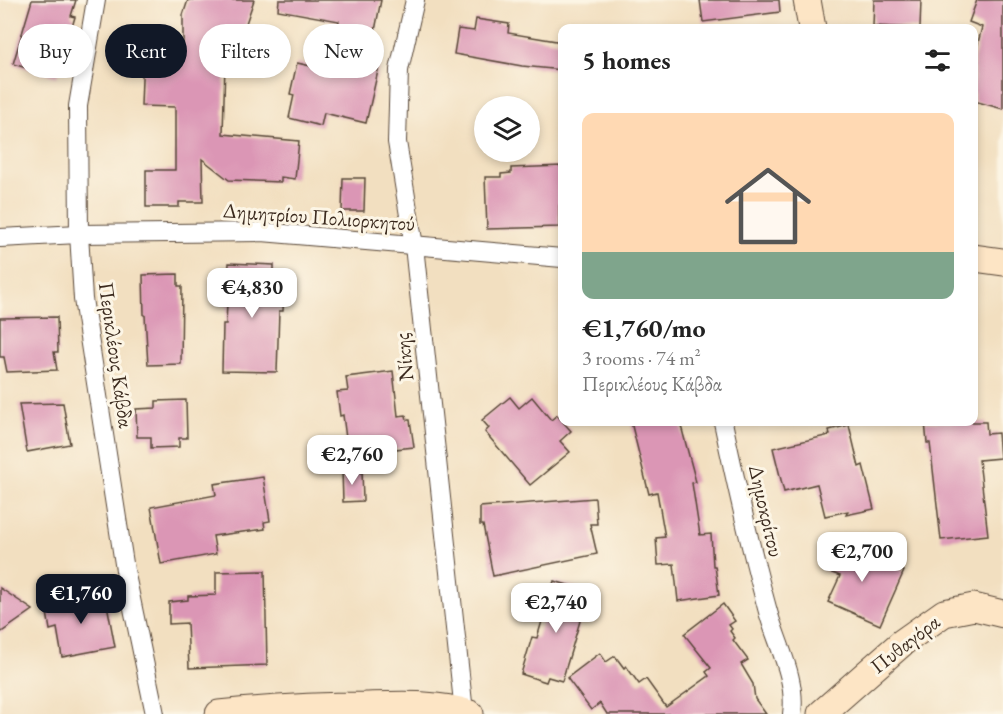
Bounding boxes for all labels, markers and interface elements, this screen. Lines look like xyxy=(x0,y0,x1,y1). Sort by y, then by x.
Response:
chip: Buy xyxy=(18,24,93,78)
chip: Rent xyxy=(105,24,187,78)
chip: Filters xyxy=(199,24,291,78)
chip: New xyxy=(303,24,384,78)
text: 5 homes xyxy=(582,43,671,77)
icon: filters xyxy=(921,44,954,77)
map controls xyxy=(474,96,540,162)
button: layers xyxy=(474,96,540,162)
icon: home xyxy=(714,152,822,260)
street label: Δημητρίου Πολιορκητού xyxy=(222,196,416,237)
pin: €4,830 xyxy=(203,268,301,319)
text: €4,830 xyxy=(221,274,283,300)
street label: Περικλέους Κάβδα xyxy=(93,280,140,430)
text: €1,760/mo xyxy=(582,311,706,345)
street label: Νίκης xyxy=(388,332,419,383)
text: 3 rooms · 74 m² xyxy=(582,345,701,371)
text: Περικλέους Κάβδα xyxy=(582,371,722,397)
pin: €2,760 xyxy=(303,435,401,486)
text: €2,760 xyxy=(321,441,383,467)
street label: Δημοκρίτου xyxy=(743,462,790,559)
pin: €2,700 xyxy=(813,532,911,583)
text: €2,700 xyxy=(831,538,893,564)
pin: €1,760 xyxy=(32,574,130,625)
text: €1,760 xyxy=(50,580,112,606)
pin: €2,740 xyxy=(507,583,605,634)
text: €2,740 xyxy=(525,589,587,615)
street label: Πυθαγόρα xyxy=(865,608,945,679)

